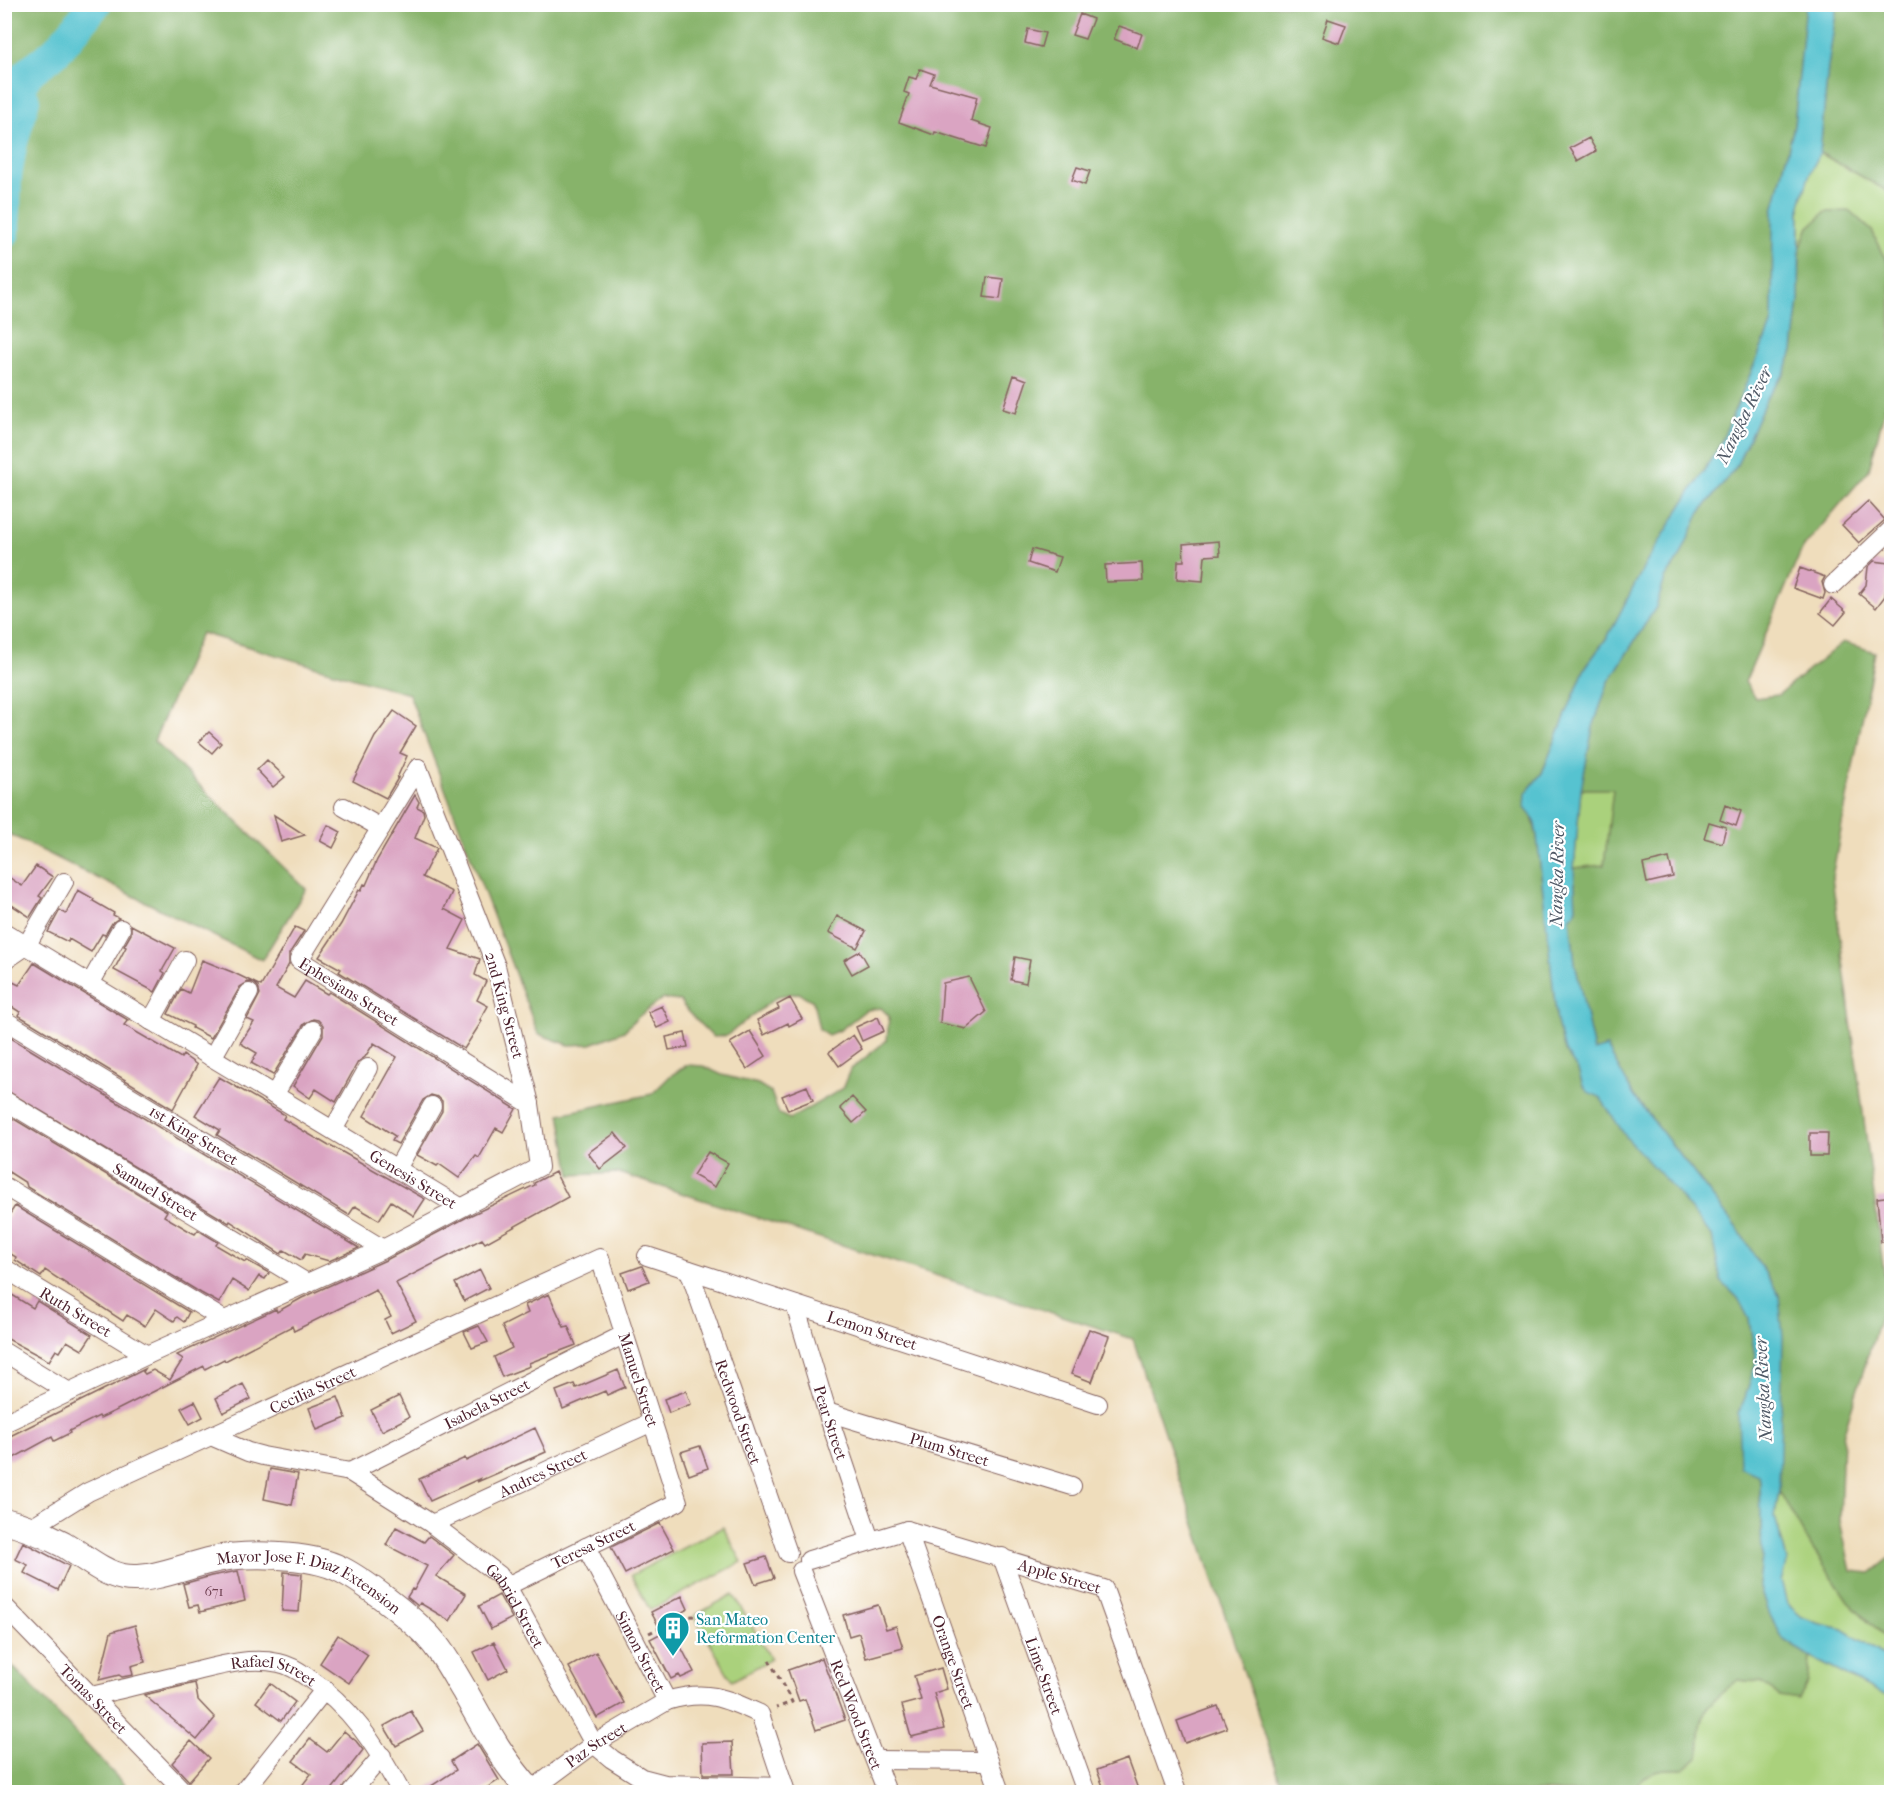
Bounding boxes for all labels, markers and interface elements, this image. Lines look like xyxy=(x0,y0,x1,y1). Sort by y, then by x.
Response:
water label: Nangka River xyxy=(1712,362,1778,468)
water label: Nangka River xyxy=(1546,819,1569,928)
street label: 2nd King Street xyxy=(481,950,528,1061)
street label: Ephesians Street xyxy=(295,953,403,1030)
street label: 1st King Street xyxy=(146,1101,242,1170)
street label: Genesis Street xyxy=(366,1146,460,1213)
street label: Samuel Street xyxy=(109,1159,201,1225)
street label: Ruth Street xyxy=(36,1283,115,1341)
street label: Lemon Street xyxy=(824,1307,920,1354)
street label: Manuel Street xyxy=(614,1330,663,1430)
water label: Nangka River xyxy=(1750,1334,1777,1443)
street label: Redwood Street xyxy=(711,1357,765,1467)
street label: Cecilia Street xyxy=(266,1362,359,1418)
street label: Isabela Street xyxy=(441,1374,533,1433)
street label: Pear Street xyxy=(810,1383,852,1463)
street label: Plum Street xyxy=(907,1429,992,1471)
street label: Andres Street xyxy=(495,1445,590,1502)
street label: Teresa Street xyxy=(548,1516,639,1573)
street label: Mayor Jose F. Diaz Extension xyxy=(215,1546,405,1618)
street label: Apple Street xyxy=(1015,1555,1104,1598)
street label: Gabriel Street xyxy=(482,1559,548,1652)
house number: 671 xyxy=(204,1583,224,1600)
street label: Simon Street xyxy=(611,1608,670,1696)
building icon: San Mateo Reformation Center xyxy=(655,1610,691,1657)
place label: San Mateo Reformation Center xyxy=(696,1610,835,1647)
street label: Orange Street xyxy=(928,1613,979,1712)
street label: Lime Street xyxy=(1021,1634,1067,1718)
street label: Rafael Street xyxy=(229,1652,320,1691)
street label: Red Wood Street xyxy=(826,1657,887,1773)
street label: Tomas Street xyxy=(55,1660,132,1738)
street label: Paz Street xyxy=(562,1718,630,1772)

